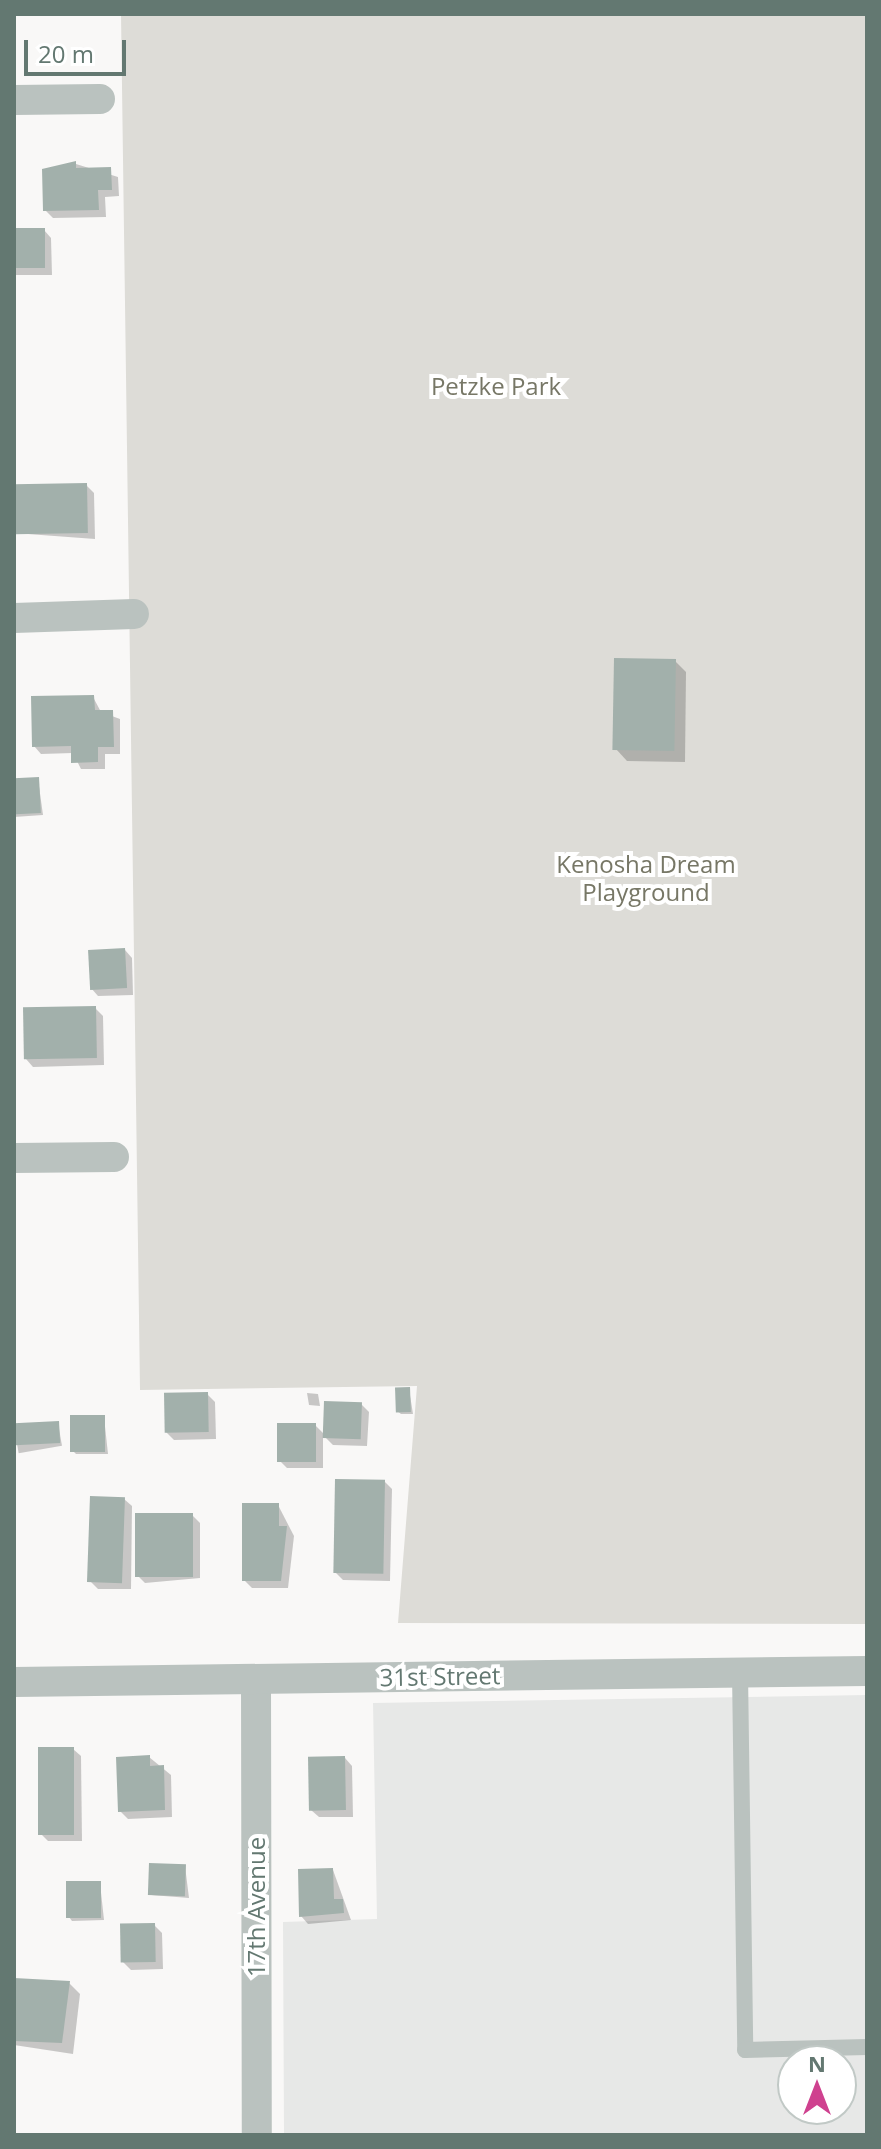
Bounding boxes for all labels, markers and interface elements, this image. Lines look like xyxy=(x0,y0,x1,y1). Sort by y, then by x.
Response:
scale bar xyxy=(28,24,130,74)
text: 20 m xyxy=(38,37,94,70)
park label: Petzke Park xyxy=(431,372,561,400)
park label: Kenosha Dream Playground xyxy=(556,850,736,906)
street label: 31st Street xyxy=(379,1661,501,1691)
street label: 17th Avenue xyxy=(242,1837,270,1977)
north arrow xyxy=(777,2045,857,2125)
text: N xyxy=(808,2048,826,2078)

